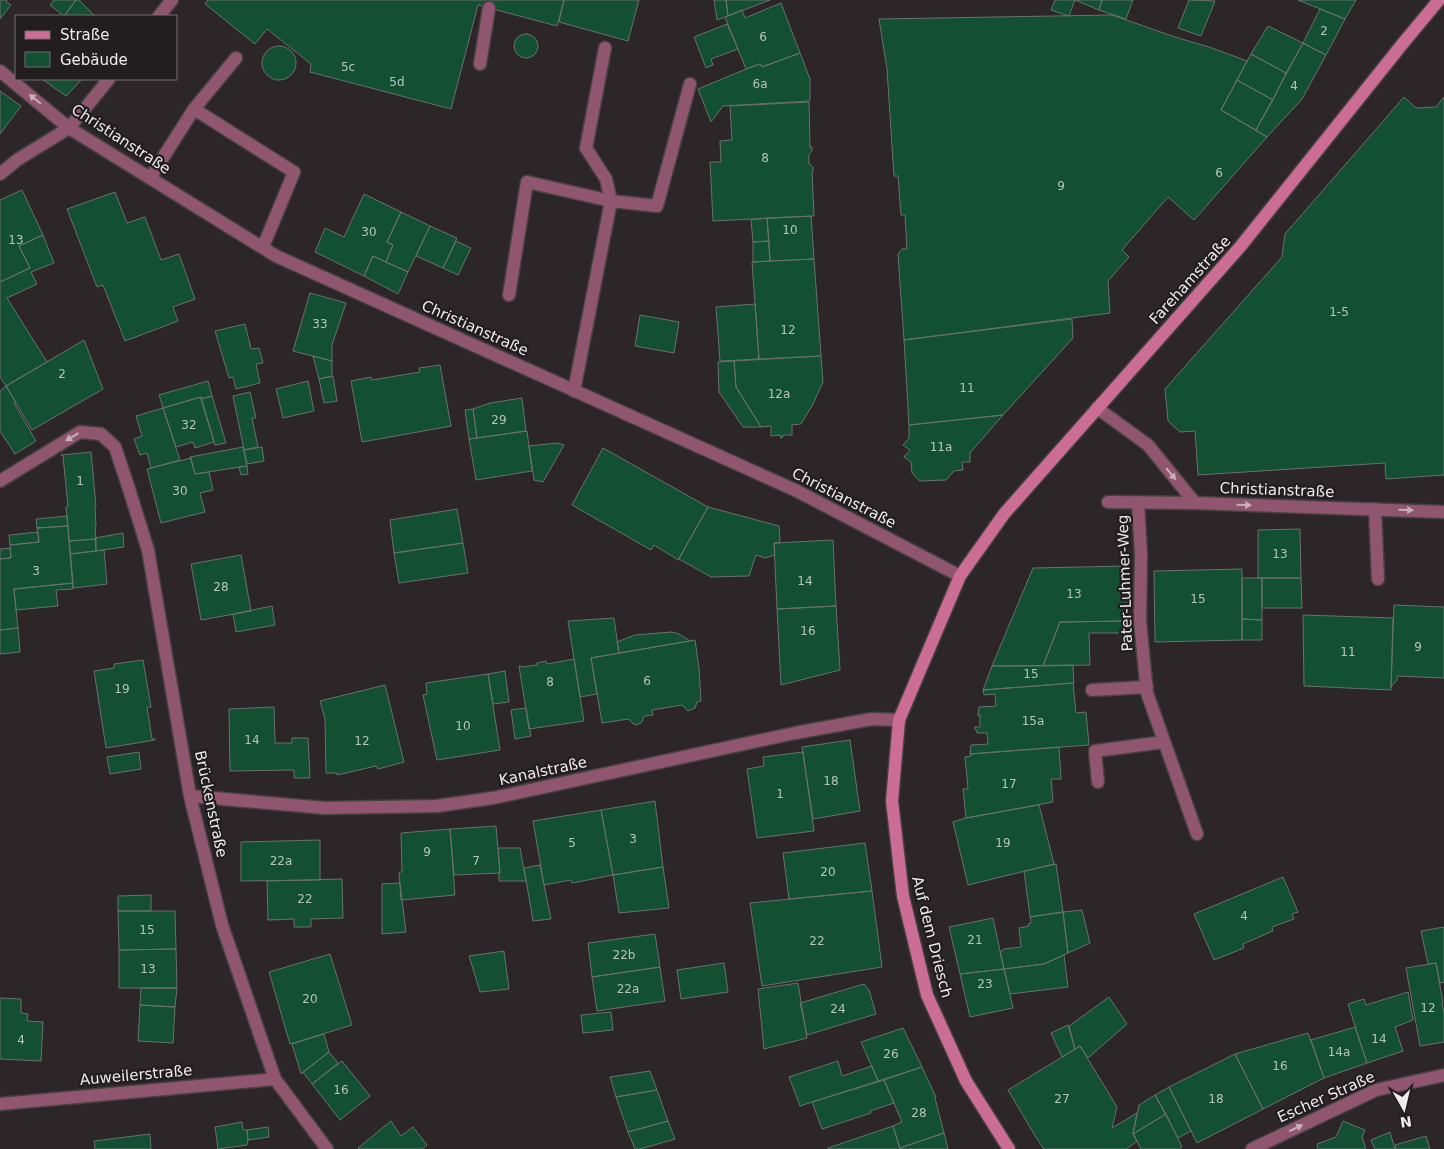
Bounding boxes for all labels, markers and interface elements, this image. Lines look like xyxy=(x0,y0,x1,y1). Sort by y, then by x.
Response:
legend xyxy=(15,15,178,80)
house number: 2 xyxy=(1320,24,1328,38)
text: Straße xyxy=(60,26,109,44)
house number: 6 xyxy=(759,30,767,44)
text: Gebäude xyxy=(60,51,128,69)
house number: 5c xyxy=(341,60,355,74)
house number: 5d xyxy=(389,75,405,89)
house number: 6a xyxy=(753,77,768,91)
house number: 4 xyxy=(1290,79,1298,93)
one-way arrow xyxy=(28,94,41,105)
street label: Christianstraße xyxy=(68,100,174,178)
house number: 8 xyxy=(761,151,769,165)
house number: 6 xyxy=(1215,166,1223,180)
house number: 9 xyxy=(1057,179,1065,193)
house number: 10 xyxy=(782,223,798,237)
house number: 30 xyxy=(361,225,377,239)
street label: Farehamstraße xyxy=(1146,232,1234,328)
house number: 13 xyxy=(8,233,24,247)
street label: Christianstraße xyxy=(419,296,531,360)
house number: 1-5 xyxy=(1329,305,1349,319)
house number: 33 xyxy=(312,317,328,331)
house number: 12 xyxy=(780,323,796,337)
house number: 2 xyxy=(58,367,66,381)
house number: 11 xyxy=(959,381,975,395)
house number: 12a xyxy=(768,387,790,401)
house number: 29 xyxy=(491,413,507,427)
house number: 32 xyxy=(181,418,197,432)
one-way arrow xyxy=(66,433,79,442)
house number: 11a xyxy=(930,440,952,454)
street label: Christianstraße xyxy=(789,464,899,532)
one-way arrow xyxy=(1166,467,1177,480)
house number: 1 xyxy=(76,474,84,488)
street label: Christianstraße xyxy=(1219,479,1335,501)
house number: 30 xyxy=(172,484,188,498)
one-way arrow xyxy=(1236,501,1252,509)
one-way arrow xyxy=(1398,507,1414,515)
street label: Pater-Luhmer-Weg xyxy=(1114,514,1136,652)
house number: 13 xyxy=(1272,547,1288,561)
house number: 3 xyxy=(32,564,40,578)
house number: 14 xyxy=(797,574,813,588)
house number: 28 xyxy=(213,580,229,594)
house number: 13 xyxy=(1066,587,1082,601)
house number: 15 xyxy=(1190,592,1206,606)
house number: 16 xyxy=(800,624,816,638)
house number: 9 xyxy=(1414,640,1422,654)
house number: 11 xyxy=(1340,645,1356,659)
house number: 15 xyxy=(1023,667,1039,681)
house number: 6 xyxy=(643,674,651,688)
house number: 8 xyxy=(546,675,554,689)
house number: 19 xyxy=(114,682,130,696)
house number: 15a xyxy=(1022,714,1044,728)
house number: 10 xyxy=(455,719,471,733)
house number: 14 xyxy=(244,733,260,747)
house number: 12 xyxy=(354,734,370,748)
street label: Brückenstraße xyxy=(191,749,231,859)
street label: Kanalstraße xyxy=(497,753,589,789)
house number: 18 xyxy=(823,774,839,788)
house number: 17 xyxy=(1001,777,1017,791)
house number: 1 xyxy=(776,787,784,801)
house number: 3 xyxy=(629,832,637,846)
house number: 5 xyxy=(568,836,576,850)
house number: 19 xyxy=(995,836,1011,850)
house number: 9 xyxy=(423,845,431,859)
house number: 22a xyxy=(270,854,292,868)
house number: 7 xyxy=(472,854,480,868)
house number: 20 xyxy=(820,865,836,879)
street label: Auf dem Driesch xyxy=(908,874,956,1000)
house number: 22 xyxy=(297,892,313,906)
house number: 4 xyxy=(1240,909,1248,923)
house number: 15 xyxy=(139,923,155,937)
house number: 21 xyxy=(967,933,983,947)
house number: 22 xyxy=(809,934,825,948)
house number: 22b xyxy=(613,948,635,962)
house number: 13 xyxy=(140,962,156,976)
house number: 23 xyxy=(977,977,993,991)
house number: 22a xyxy=(617,982,639,996)
house number: 20 xyxy=(302,992,318,1006)
house number: 12 xyxy=(1420,1001,1436,1015)
house number: 24 xyxy=(830,1002,846,1016)
house number: 14 xyxy=(1371,1032,1387,1046)
house number: 4 xyxy=(17,1033,25,1047)
house number: 14a xyxy=(1328,1045,1350,1059)
house number: 26 xyxy=(883,1047,899,1061)
house number: 16 xyxy=(1272,1059,1288,1073)
street label: Auweilerstraße xyxy=(79,1061,193,1089)
street label: Escher Straße xyxy=(1275,1067,1377,1127)
house number: 16 xyxy=(333,1083,349,1097)
north arrow xyxy=(1379,1084,1429,1134)
house number: 27 xyxy=(1054,1092,1070,1106)
house number: 18 xyxy=(1208,1092,1224,1106)
house number: 28 xyxy=(911,1106,927,1120)
text: N xyxy=(1399,1113,1413,1131)
one-way arrow xyxy=(1289,1124,1303,1132)

